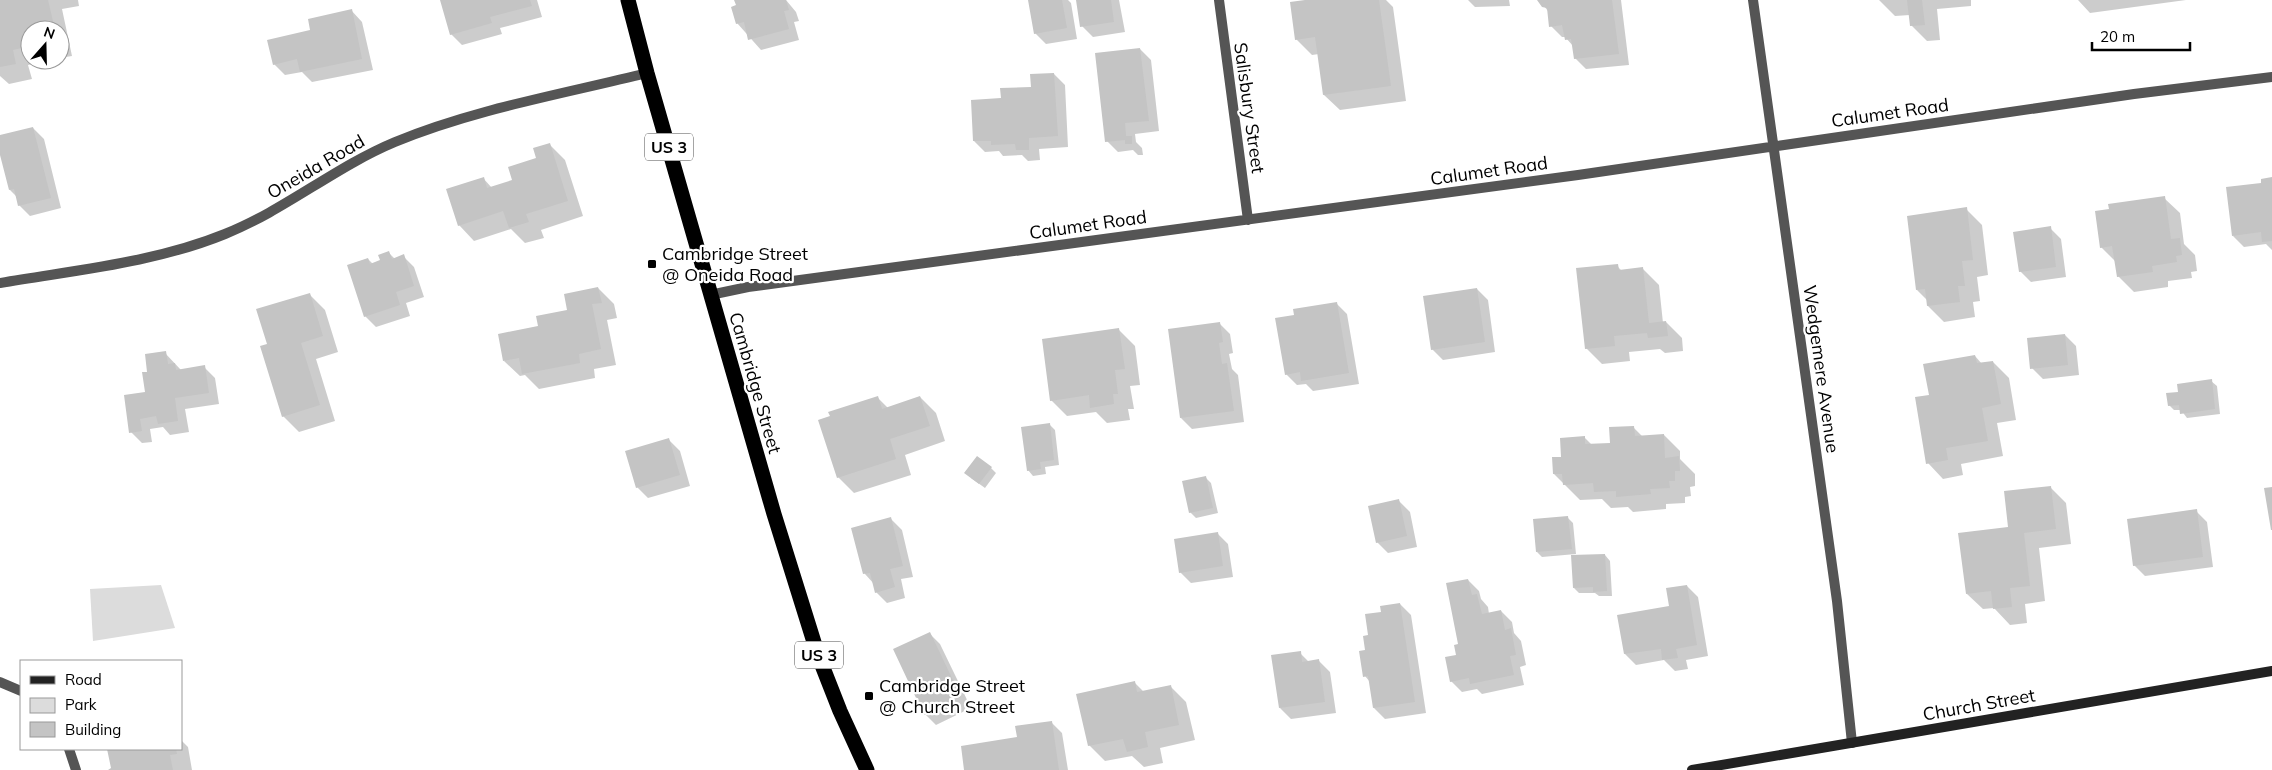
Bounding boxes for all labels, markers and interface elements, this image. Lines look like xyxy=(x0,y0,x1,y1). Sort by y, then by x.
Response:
north arrow xyxy=(20,20,70,70)
scale bar xyxy=(2092,20,2190,52)
text: N xyxy=(41,23,57,43)
text: 20 m xyxy=(2100,27,2135,46)
street label: Salisbury Street xyxy=(1229,41,1270,175)
street label: Calumet Road xyxy=(1830,93,1950,132)
street label: Oneida Road xyxy=(263,129,369,204)
road number: US 3 xyxy=(645,134,693,160)
street label: Calumet Road xyxy=(1429,151,1549,190)
street label: Calumet Road xyxy=(1028,205,1148,244)
place label: Cambridge Street @ Oneida Road xyxy=(662,242,808,286)
marker: Cambridge Street @ Oneida Road xyxy=(646,258,658,270)
street label: Wedgemere Avenue xyxy=(1798,283,1845,454)
street label: Cambridge Street xyxy=(724,309,787,456)
road number: US 3 xyxy=(795,642,843,668)
legend xyxy=(20,660,182,750)
text: Road xyxy=(65,670,102,689)
place label: Cambridge Street @ Church Street xyxy=(879,674,1025,718)
street label: Church Street xyxy=(1921,683,2037,726)
marker: Cambridge Street @ Church Street xyxy=(863,690,875,702)
text: Park xyxy=(65,695,97,714)
text: Building xyxy=(65,720,121,739)

